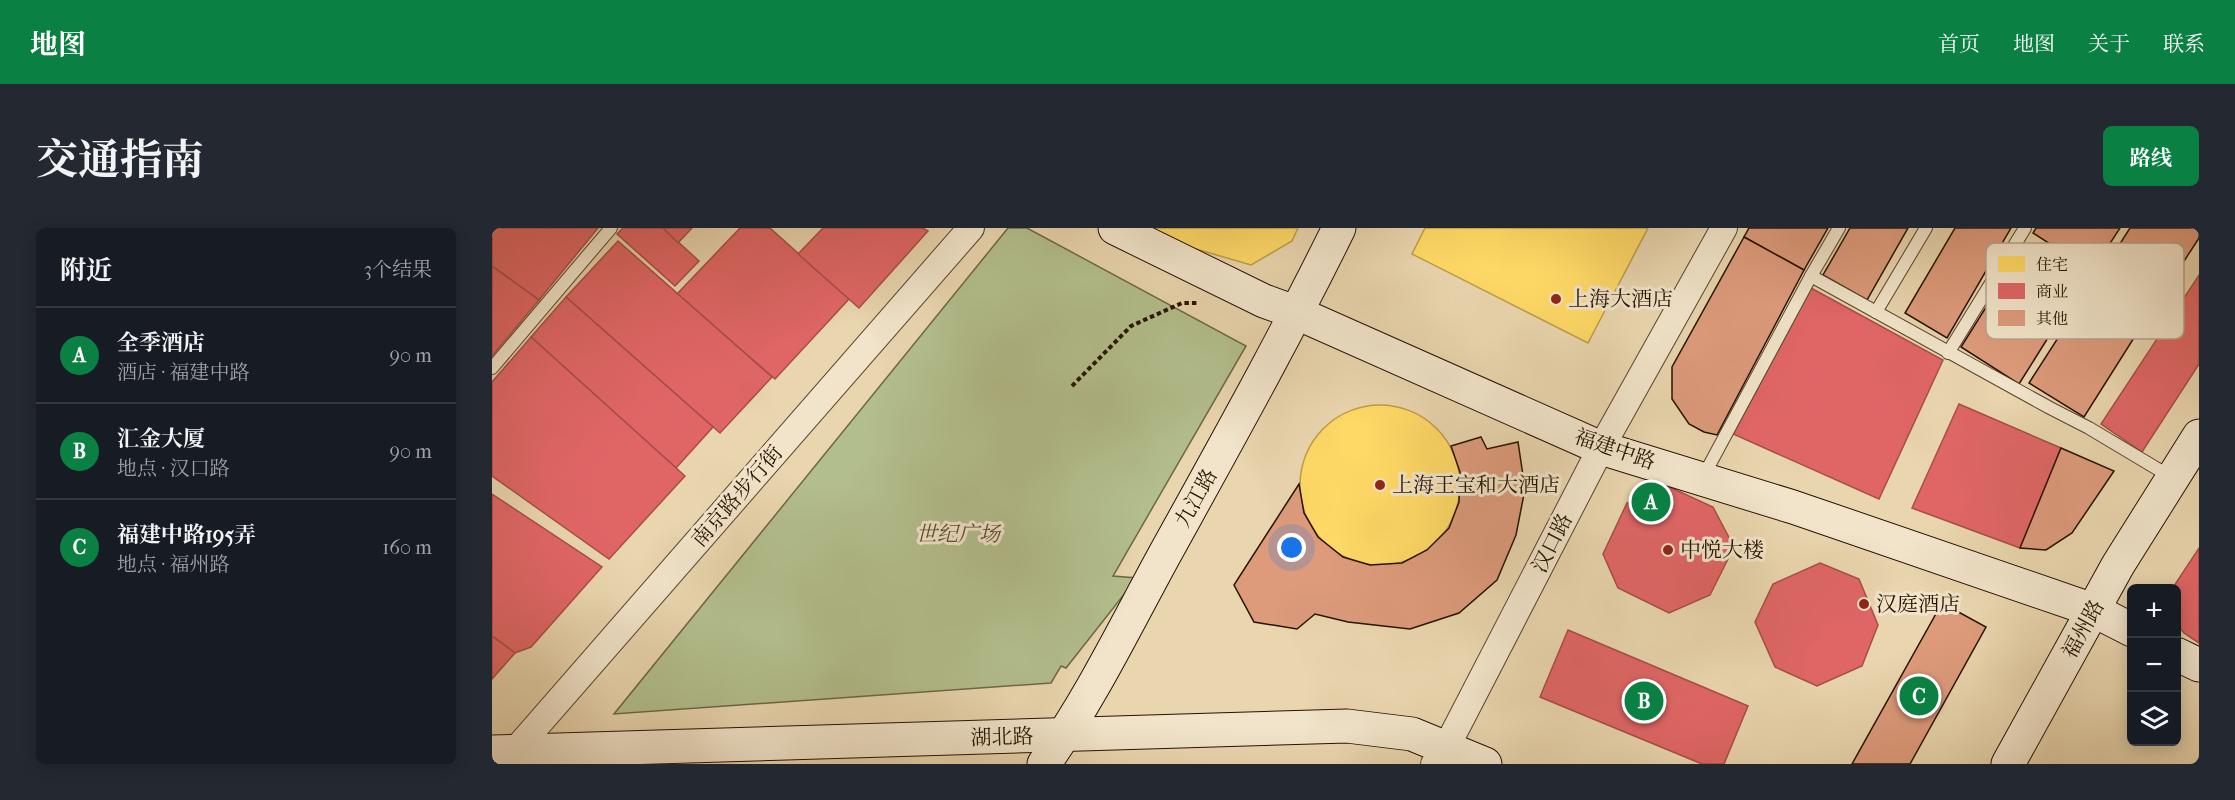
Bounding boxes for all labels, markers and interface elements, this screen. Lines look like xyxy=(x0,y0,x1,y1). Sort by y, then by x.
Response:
text: 地图 xyxy=(30,28,86,61)
text: 首页 xyxy=(1938,32,1980,56)
text: 地图 xyxy=(2013,32,2055,56)
text: 关于 xyxy=(2088,32,2130,56)
text: 联系 xyxy=(2163,32,2205,56)
button: 路线 xyxy=(2103,126,2199,186)
text: 交通指南 xyxy=(36,136,204,185)
legend xyxy=(1986,243,2184,339)
text: 附近 xyxy=(60,255,112,286)
text: 住宅 xyxy=(2036,255,2068,274)
text: 3个结果 xyxy=(364,258,432,281)
text: 商业 xyxy=(2036,282,2068,301)
place label: 上海大酒店 xyxy=(1568,287,1673,311)
marker: 上海大酒店 xyxy=(1549,292,1563,306)
text: 其他 xyxy=(2036,309,2068,328)
text: 全季酒店 xyxy=(117,330,205,356)
text: A xyxy=(73,344,86,367)
text: 90 m xyxy=(390,344,432,367)
text: 酒店 · 福建中路 xyxy=(117,361,250,384)
street label: 福建中路 xyxy=(1571,424,1659,474)
text: 汇金大厦 xyxy=(117,426,205,452)
text: B xyxy=(73,440,86,463)
text: 90 m xyxy=(390,440,432,463)
street label: 南京路步行街 xyxy=(687,441,787,551)
text: 地点 · 汉口路 xyxy=(117,457,230,480)
street label: 九江路 xyxy=(1170,465,1222,531)
place label: 上海王宝和大酒店 xyxy=(1392,473,1560,497)
marker: 上海王宝和大酒店 xyxy=(1373,478,1387,492)
pin: A xyxy=(1632,480,1670,524)
street label: 汉口路 xyxy=(1527,509,1577,577)
text: 福建中路195弄 xyxy=(117,522,256,548)
park label: 世纪广场 xyxy=(916,522,1002,546)
your location xyxy=(1277,533,1306,562)
text: C xyxy=(73,536,86,559)
text: 160 m xyxy=(382,536,432,559)
place label: 中悦大楼 xyxy=(1680,538,1764,562)
marker: 中悦大楼 xyxy=(1661,543,1675,557)
text: 地点 · 福州路 xyxy=(117,553,230,576)
map controls xyxy=(2127,584,2181,746)
button: + xyxy=(2127,584,2181,638)
place label: 汉庭酒店 xyxy=(1876,592,1960,616)
street label: 福州路 xyxy=(2057,596,2109,662)
marker: 汉庭酒店 xyxy=(1857,597,1871,611)
button: − xyxy=(2127,638,2181,692)
pin: C xyxy=(1900,674,1938,718)
pin: B xyxy=(1624,678,1664,724)
button: layers xyxy=(2127,692,2181,746)
street label: 湖北路 xyxy=(970,724,1034,750)

